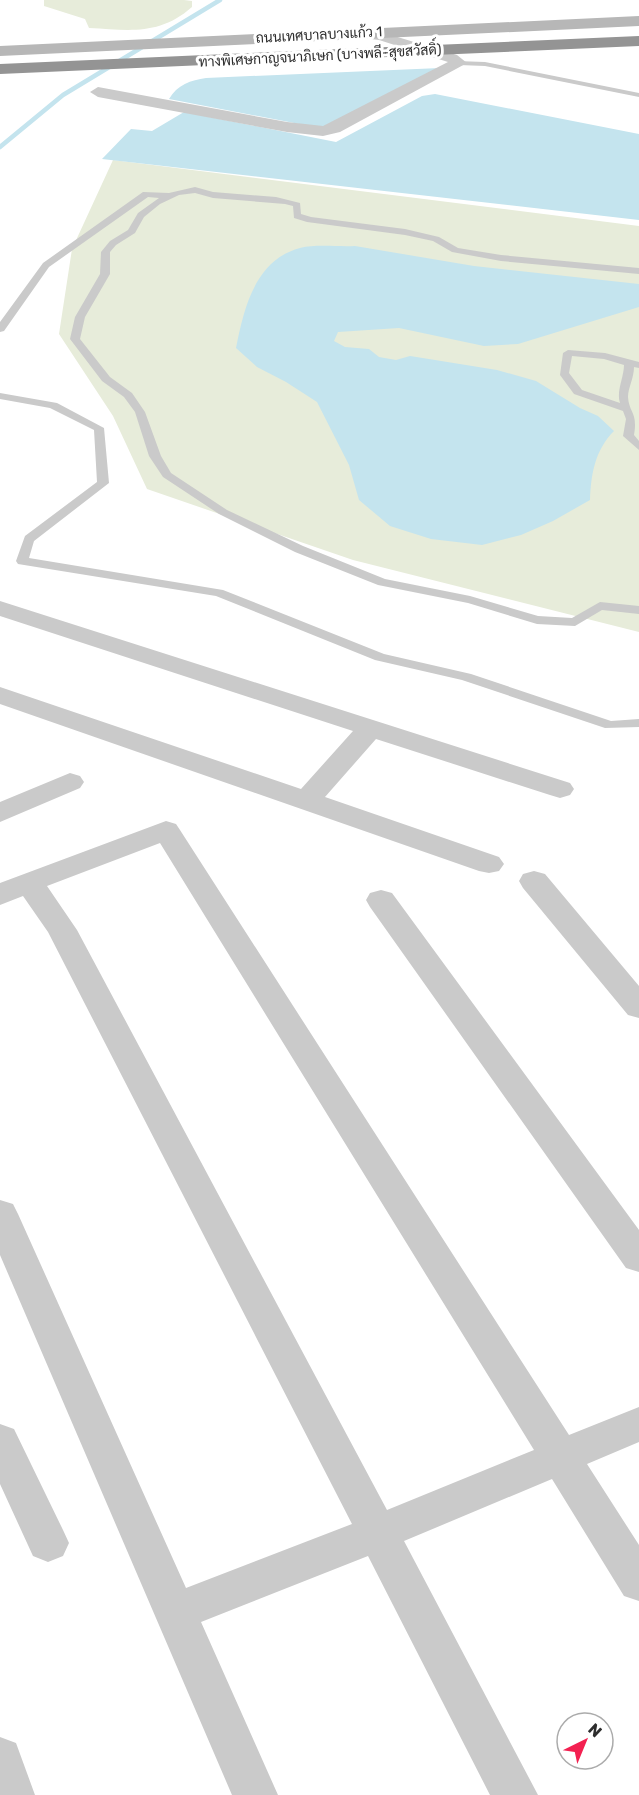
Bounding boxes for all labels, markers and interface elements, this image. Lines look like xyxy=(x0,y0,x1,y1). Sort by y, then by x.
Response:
street label: ถนนเทศบาลบางแก้ว 1 xyxy=(255,22,383,47)
street label: ทางพิเศษกาญจนาภิเษก (บางพลี-สุขสวัสดิ์) xyxy=(198,37,442,72)
north arrow xyxy=(555,1711,615,1771)
text: N xyxy=(584,1720,606,1741)

